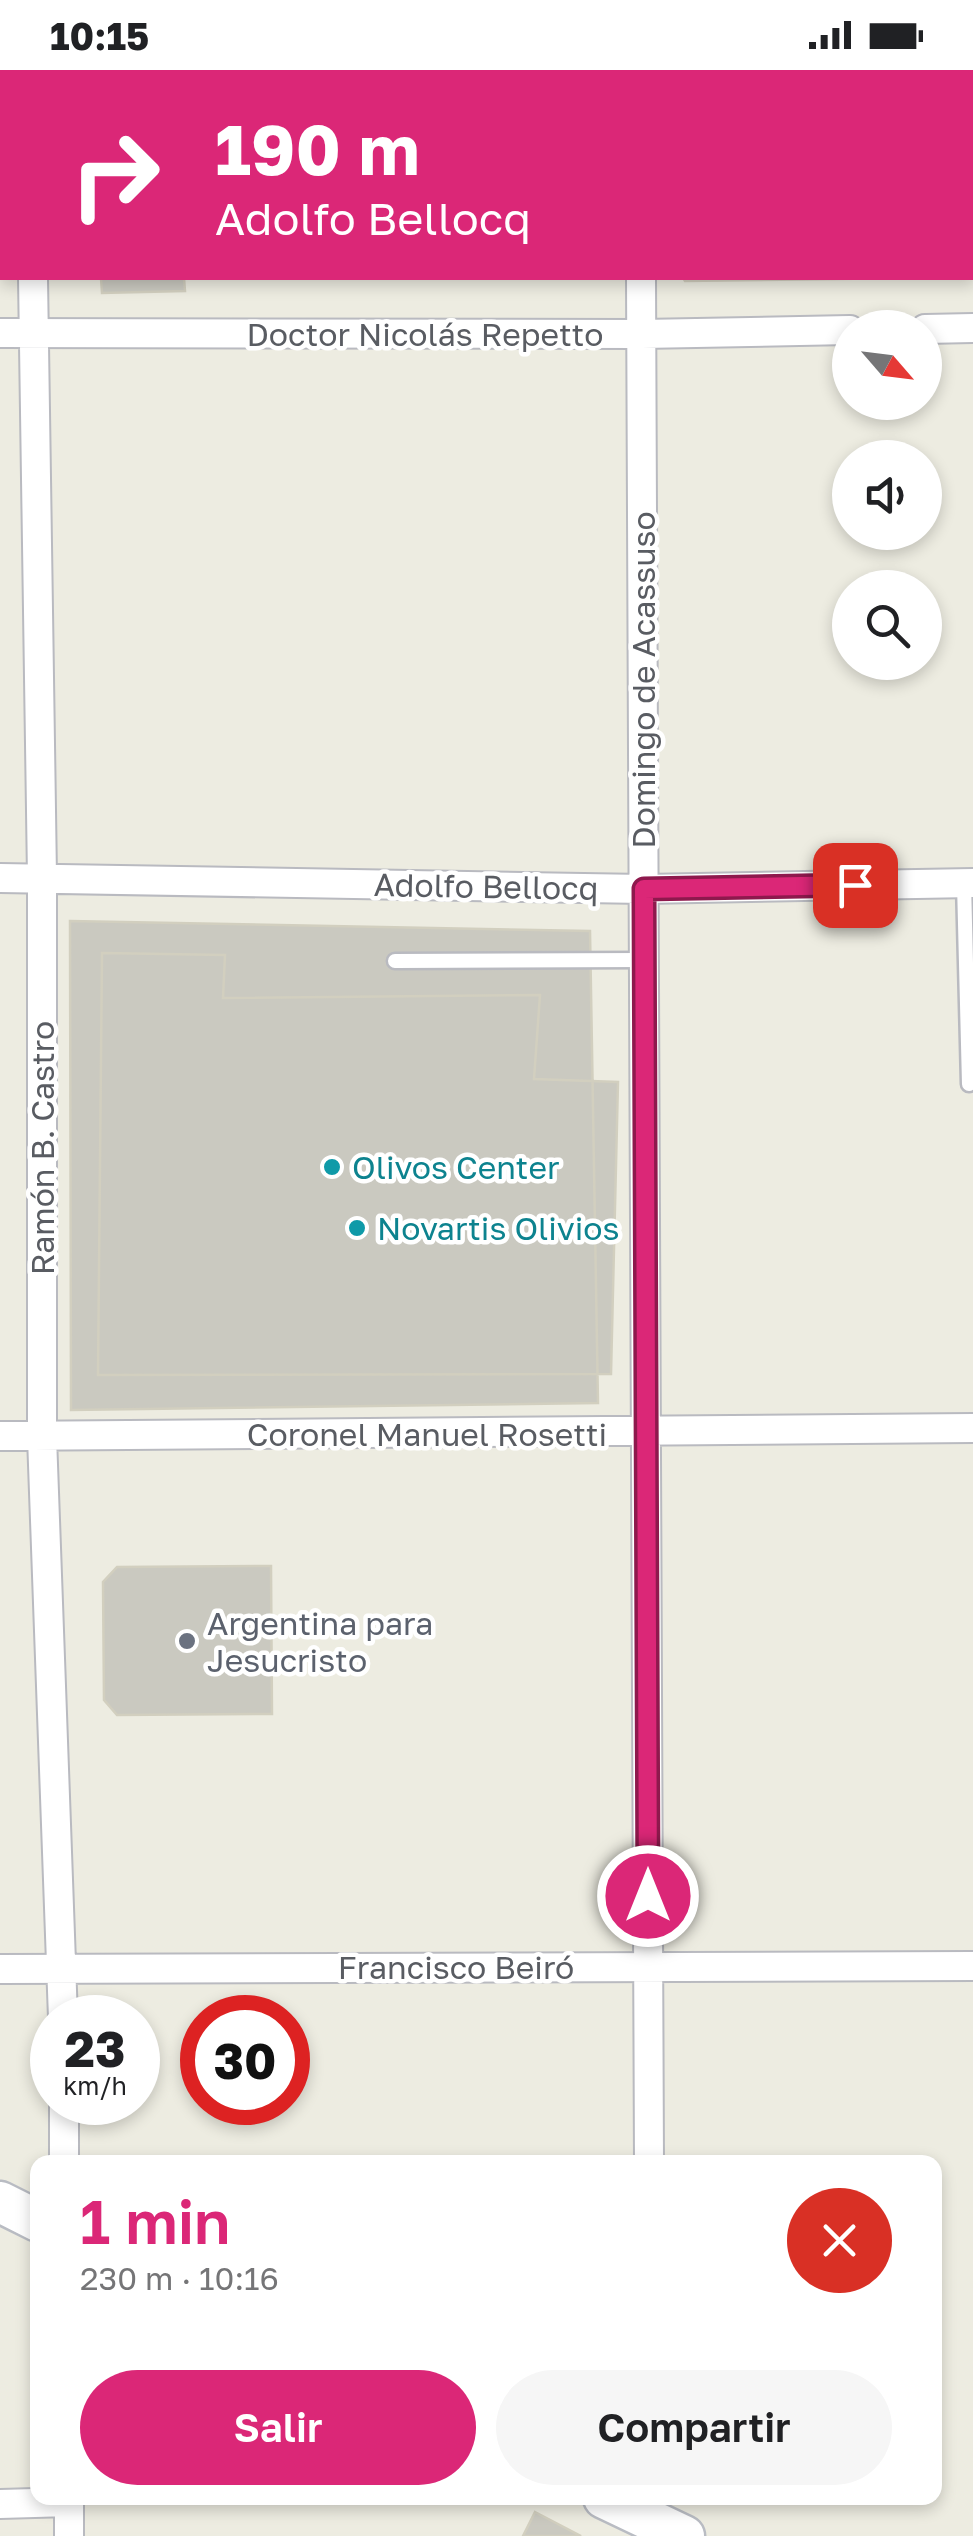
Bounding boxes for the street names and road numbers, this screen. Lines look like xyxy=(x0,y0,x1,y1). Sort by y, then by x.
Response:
street label: Doctor Nicolás Repetto xyxy=(246,315,604,353)
street label: Domingo de Acassuso xyxy=(624,511,662,849)
street label: Adolfo Bellocq xyxy=(373,865,599,907)
street label: Ramón B. Castro xyxy=(23,1021,61,1275)
street label: Coronel Manuel Rosetti xyxy=(247,1415,607,1453)
street label: Francisco Beiró xyxy=(338,1948,574,1986)

